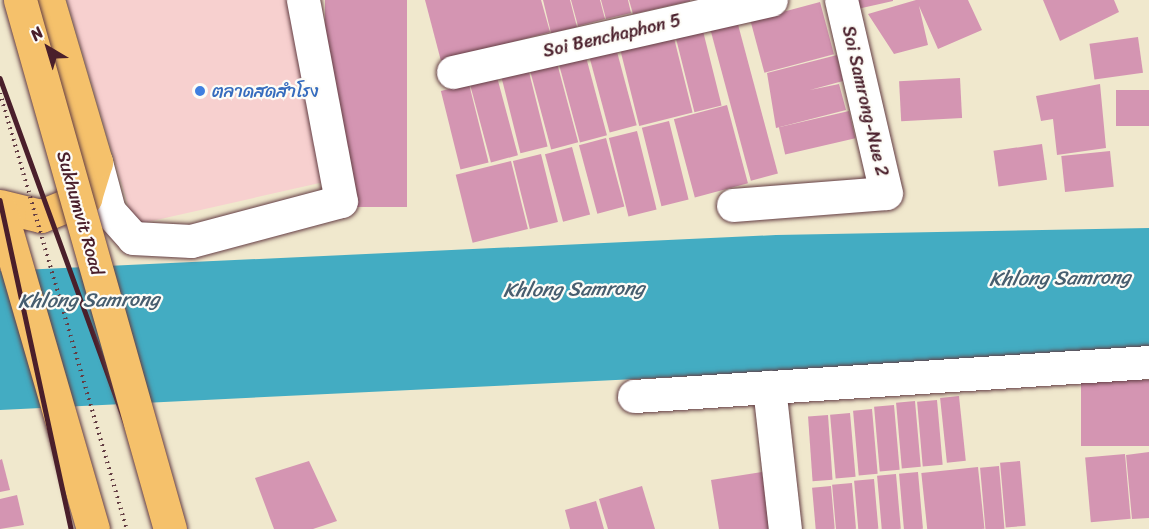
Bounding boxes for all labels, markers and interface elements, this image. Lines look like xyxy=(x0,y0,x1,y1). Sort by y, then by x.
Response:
street label: Soi Benchaphon 5 xyxy=(541,10,683,62)
north arrow xyxy=(18,18,78,78)
text: N xyxy=(23,19,50,48)
street label: Soi Samrong-Nue 2 xyxy=(837,23,893,179)
place label: ตลาดสดสำโรง xyxy=(212,80,319,102)
marker: ตลาดสดสำโรง xyxy=(193,84,207,98)
street label: Sukhumvit Road xyxy=(52,149,108,277)
water label: Khlong Samrong xyxy=(989,265,1131,291)
water label: Khlong Samrong xyxy=(503,276,645,302)
water label: Khlong Samrong xyxy=(18,287,160,313)

